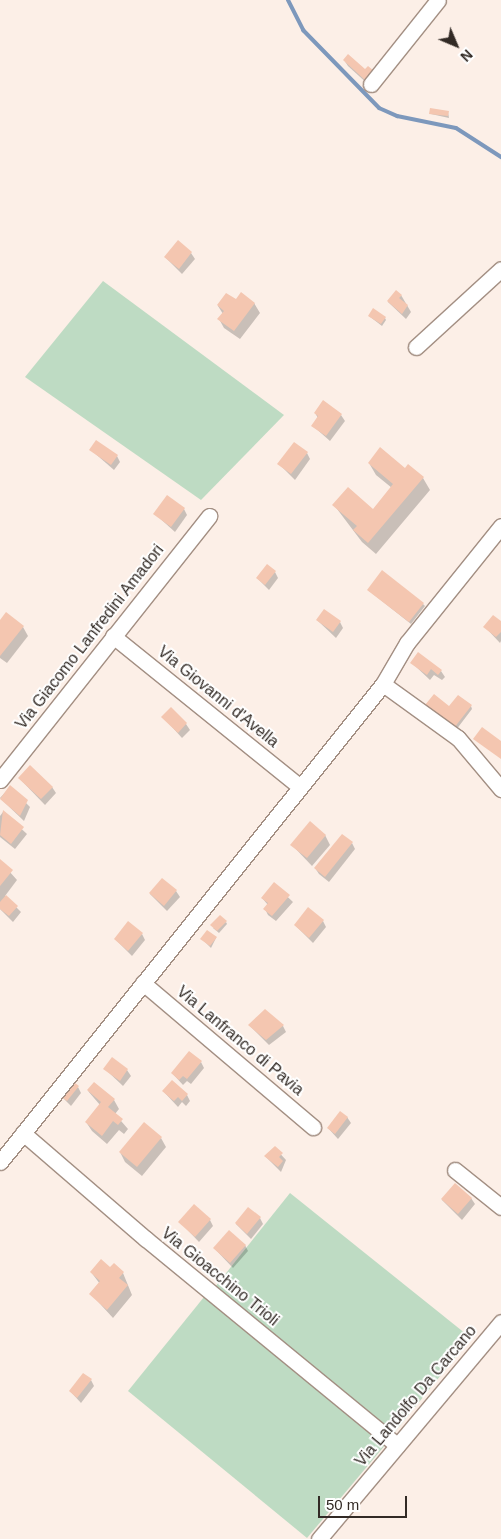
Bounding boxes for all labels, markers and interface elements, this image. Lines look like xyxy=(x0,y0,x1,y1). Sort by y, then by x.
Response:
north arrow xyxy=(431,20,481,70)
text: N xyxy=(457,46,476,65)
street label: Via Giacomo Lanfredini Amadori xyxy=(12,540,168,734)
street label: Via Giovanni d'Avella xyxy=(154,642,282,752)
street label: Via Lanfranco di Pavia xyxy=(173,982,307,1100)
street label: Via Gioacchino Trioli xyxy=(157,1224,283,1330)
street label: Via Landolfo Da Carcano xyxy=(351,1321,481,1471)
scale bar xyxy=(321,1486,410,1518)
text: 50 m xyxy=(326,1496,359,1513)

